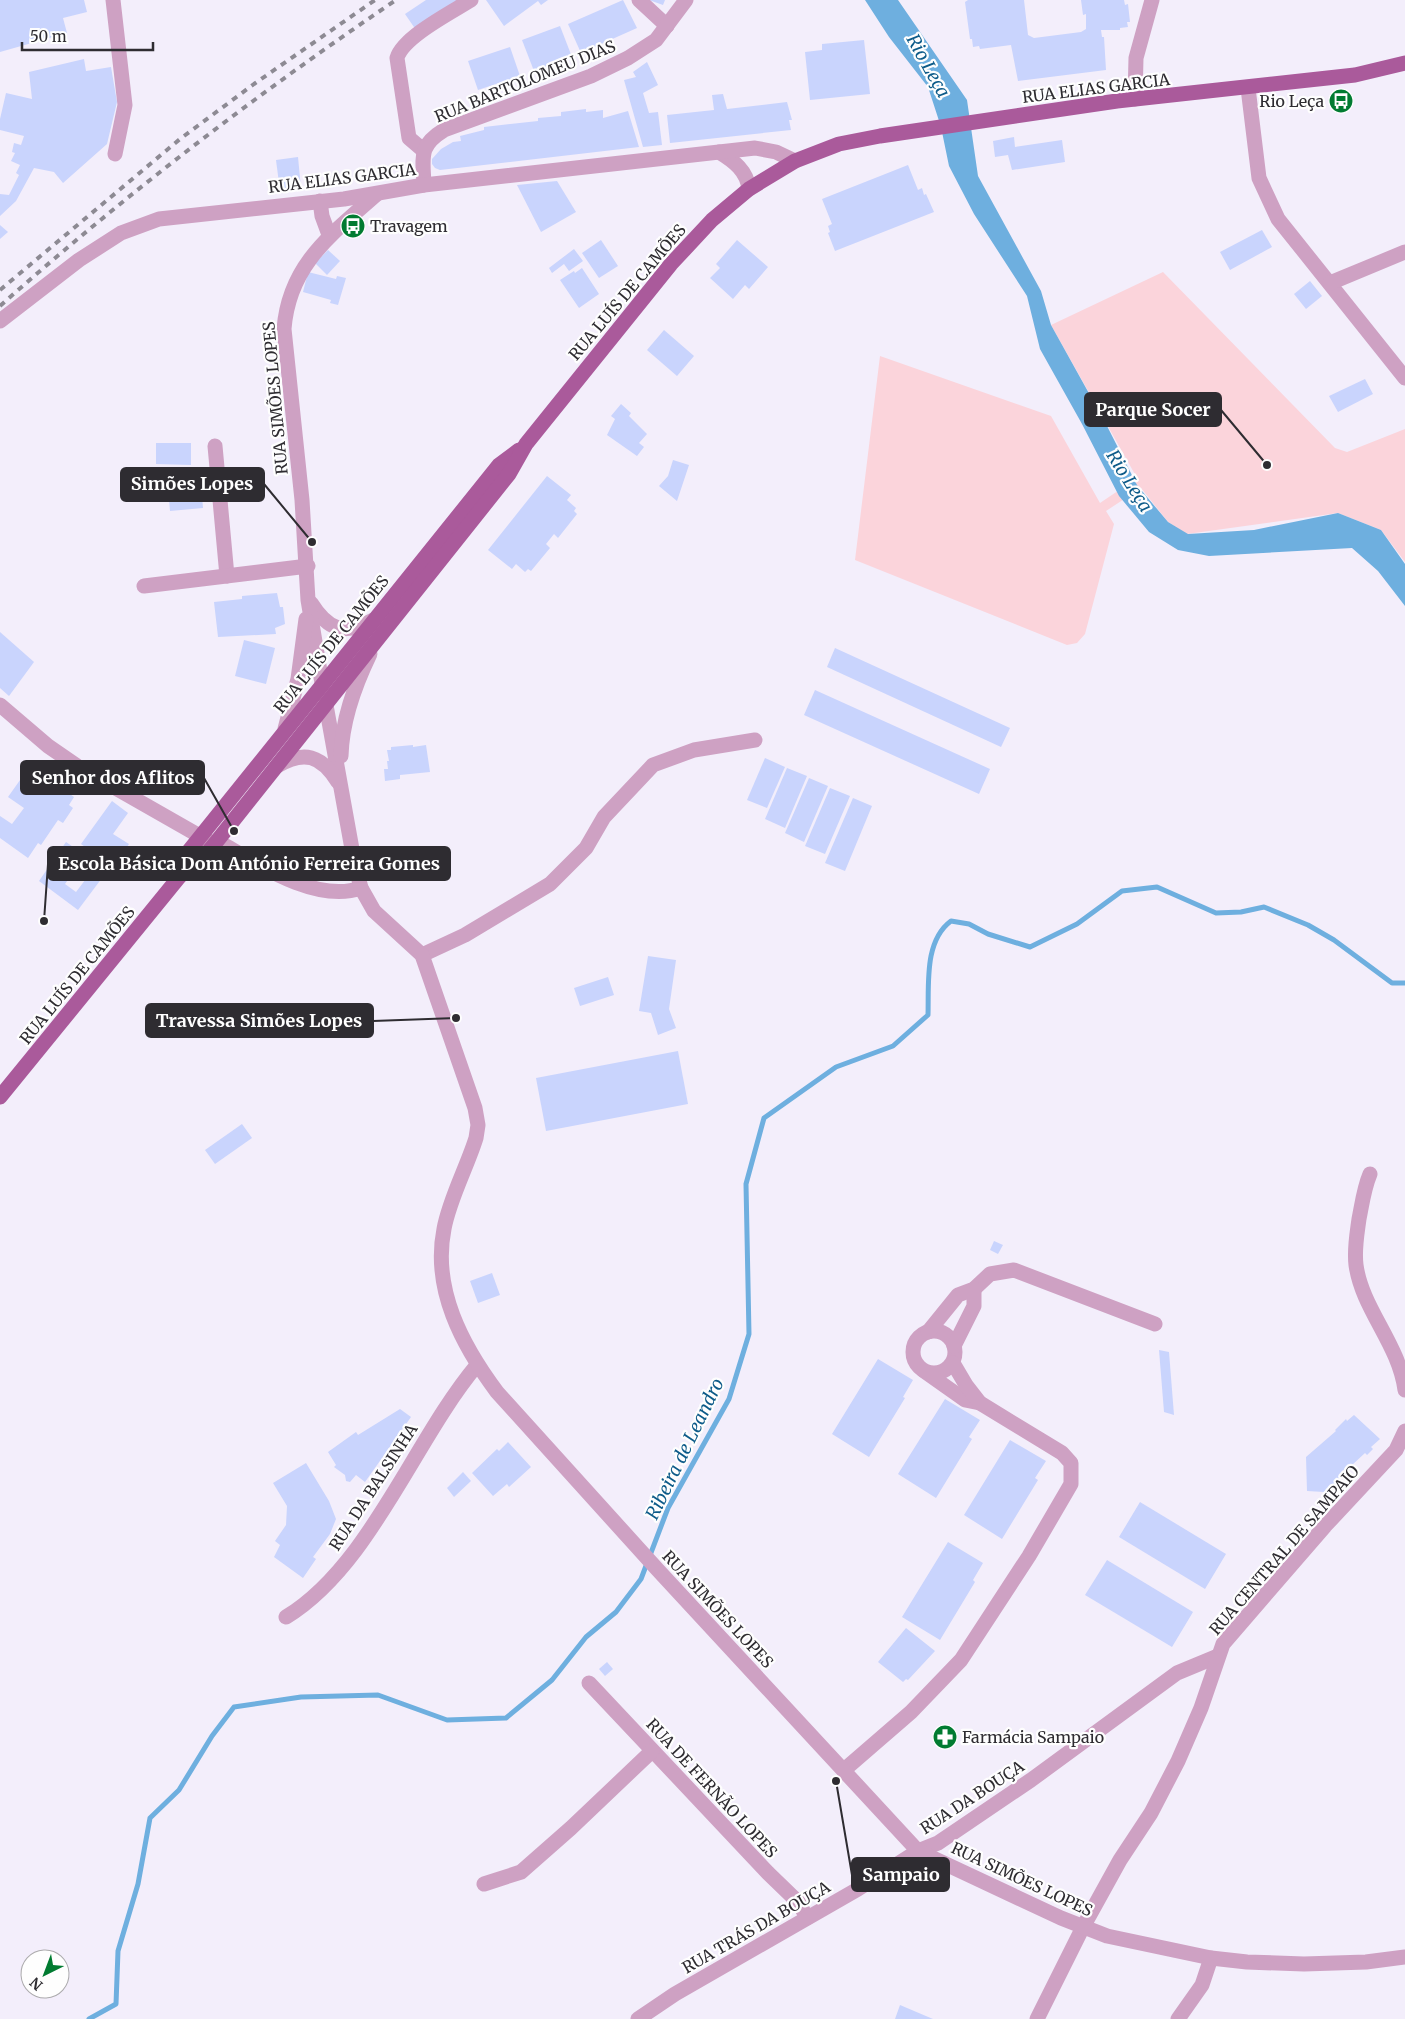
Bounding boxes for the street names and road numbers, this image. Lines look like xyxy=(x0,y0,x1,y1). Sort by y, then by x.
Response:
street label: RUA BARTOLOMEU DIAS xyxy=(432,36,618,126)
street label: RUA ELIAS GARCIA xyxy=(1021,69,1172,107)
street label: RUA ELIAS GARCIA xyxy=(267,159,418,197)
street label: RUA LUÍS DE CAMÕES xyxy=(564,220,690,364)
street label: RUA SIMÕES LOPES xyxy=(258,321,292,475)
street label: RUA LUÍS DE CAMÕES xyxy=(269,571,393,717)
street label: RUA LUÍS DE CAMÕES xyxy=(15,902,139,1048)
street label: RUA DA BALSINHA xyxy=(324,1419,422,1554)
street label: RUA CENTRAL DE SAMPAIO xyxy=(1205,1461,1363,1639)
street label: RUA SIMÕES LOPES xyxy=(658,1546,778,1672)
street label: RUA DE FERNÃO LOPES xyxy=(642,1714,782,1862)
street label: RUA DA BOUÇA xyxy=(916,1756,1028,1838)
street label: RUA SIMÕES LOPES xyxy=(948,1837,1096,1921)
street label: RUA TRÁS DA BOUÇA xyxy=(679,1876,834,1977)

